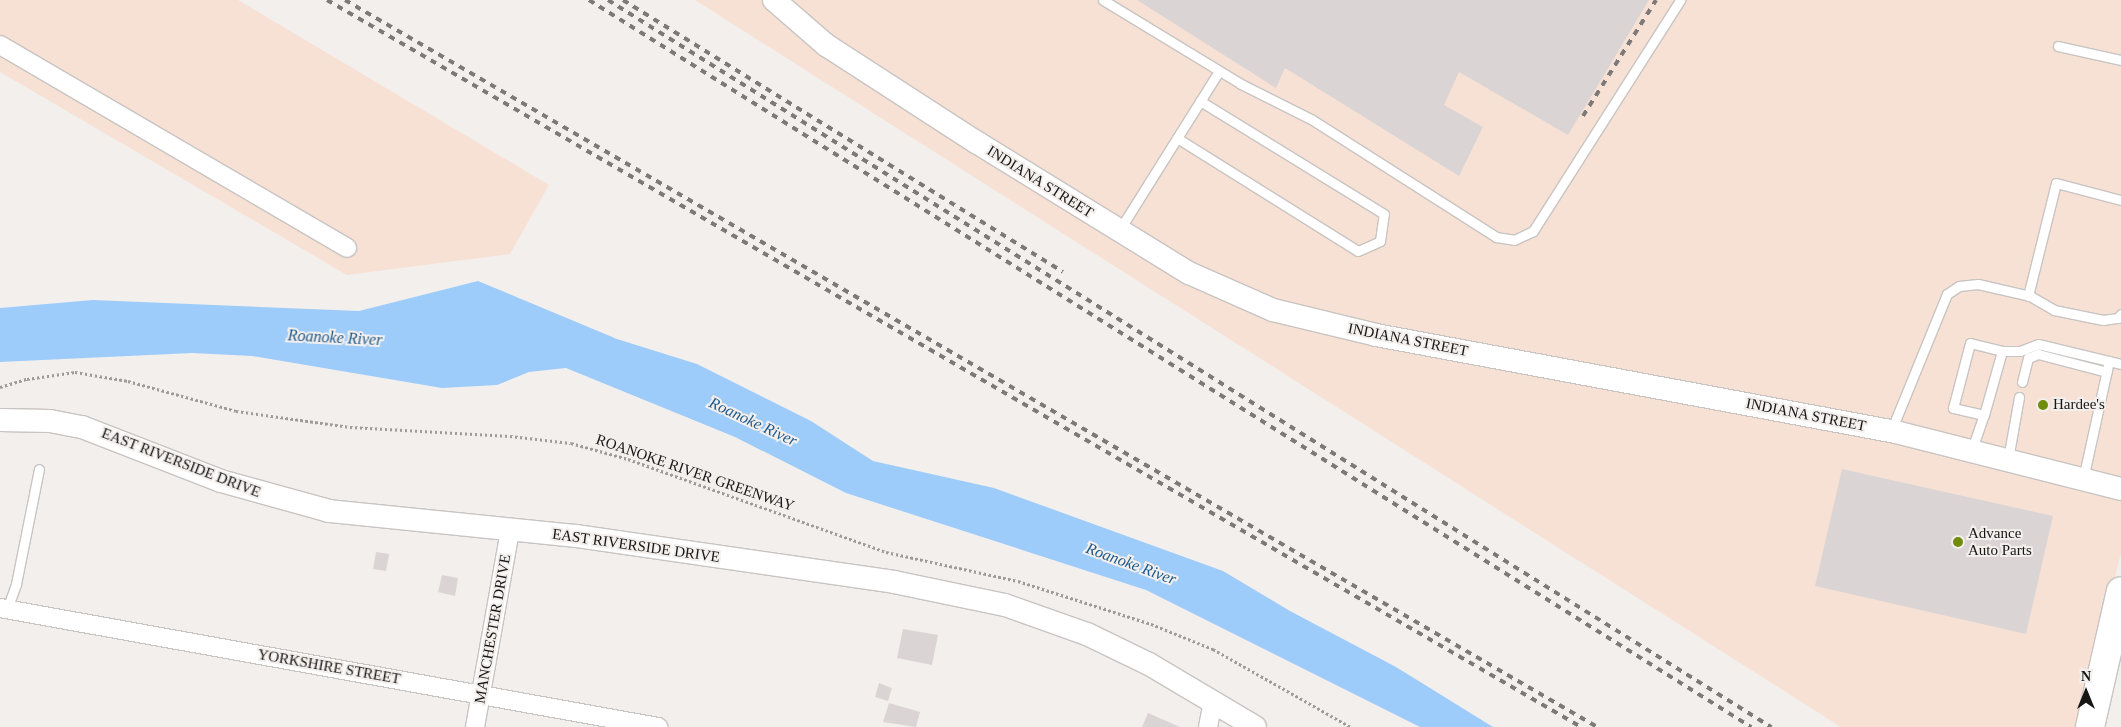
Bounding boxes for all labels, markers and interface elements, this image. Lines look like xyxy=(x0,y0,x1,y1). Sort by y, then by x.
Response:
street label: INDIANA STREET xyxy=(983,142,1097,222)
street label: INDIANA STREET xyxy=(1346,319,1470,361)
water label: Roanoke River xyxy=(287,326,383,350)
water label: Roanoke River xyxy=(706,393,800,451)
street label: INDIANA STREET xyxy=(1744,394,1868,436)
place label: Hardee's xyxy=(2053,396,2105,414)
marker: Hardee's xyxy=(2037,399,2049,411)
street label: EAST RIVERSIDE DRIVE xyxy=(99,424,263,502)
street label: ROANOKE RIVER GREENWAY xyxy=(593,431,797,515)
place label: Advance Auto Parts xyxy=(1968,524,2032,559)
street label: EAST RIVERSIDE DRIVE xyxy=(551,525,721,567)
marker: Advance Auto Parts xyxy=(1952,536,1964,548)
water label: Roanoke River xyxy=(1083,539,1179,589)
street label: MANCHESTER DRIVE xyxy=(471,553,515,705)
street label: YORKSHIRE STREET xyxy=(256,646,402,688)
north arrow xyxy=(2061,667,2111,717)
text: N xyxy=(2081,669,2091,684)

